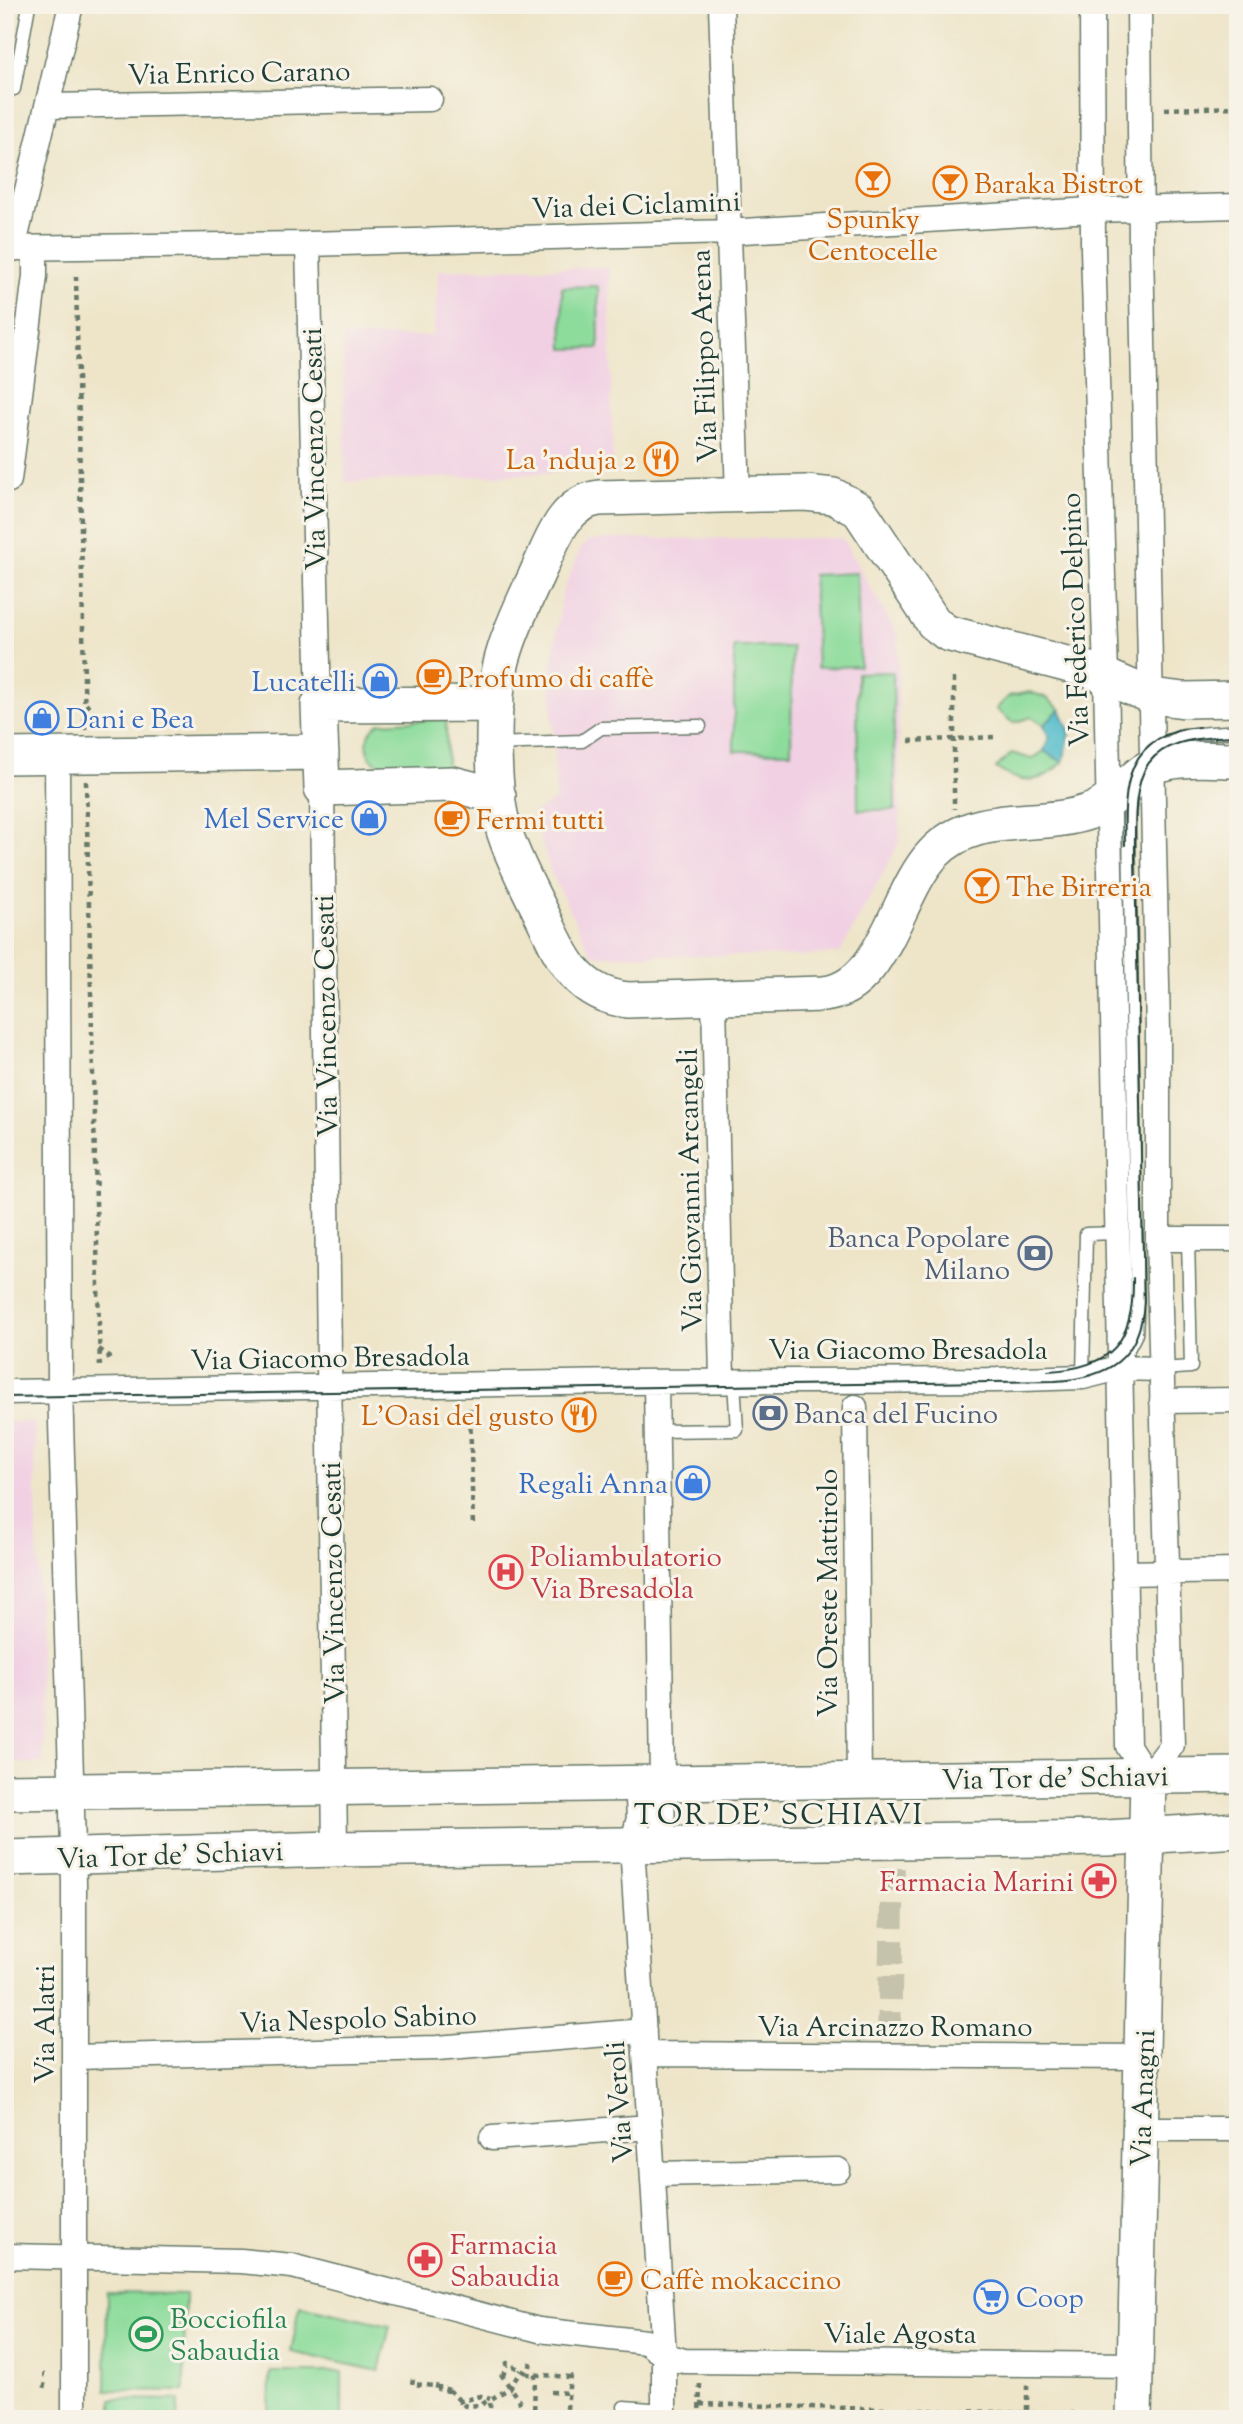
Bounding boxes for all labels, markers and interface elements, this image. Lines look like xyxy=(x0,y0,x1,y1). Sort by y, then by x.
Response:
street label: Via Enrico Carano xyxy=(127,53,351,97)
bar icon: Spunky Centocelle xyxy=(854,161,892,199)
bar icon: Baraka Bistrot xyxy=(931,164,969,202)
place label: Baraka Bistrot xyxy=(974,166,1144,206)
street label: Via dei Ciclamini xyxy=(531,183,741,231)
place label: Spunky Centocelle xyxy=(808,201,938,273)
street label: Via Filippo Arena xyxy=(682,248,730,463)
street label: Via Vincenzo Cesati xyxy=(294,327,338,571)
restaurant icon: La 'nduja 2 xyxy=(642,440,680,478)
place label: La 'nduja 2 xyxy=(506,442,636,482)
street label: Via Federico Delpino xyxy=(1053,492,1101,748)
cafe icon: Profumo di caffè xyxy=(415,658,453,696)
place label: Profumo di caffè xyxy=(458,660,654,700)
shop icon: Lucatelli xyxy=(361,662,399,700)
place label: Lucatelli xyxy=(252,664,356,704)
shop icon: Dani e Bea xyxy=(23,699,61,737)
place label: Dani e Bea xyxy=(66,701,194,741)
shop icon: Mel Service xyxy=(350,799,388,837)
cafe icon: Fermi tutti xyxy=(433,800,471,838)
place label: Mel Service xyxy=(204,801,344,841)
place label: Fermi tutti xyxy=(476,802,605,842)
bar icon: The Birreria xyxy=(963,867,1001,905)
place label: The Birreria xyxy=(1006,869,1152,909)
street label: Via Vincenzo Cesati xyxy=(306,894,350,1138)
street label: Via Giovanni Arcangeli xyxy=(670,1047,714,1332)
place label: Banca Popolare Milano xyxy=(827,1220,1010,1292)
bank icon: Banca Popolare Milano xyxy=(1016,1234,1054,1272)
street label: Via Giacomo Bresadola xyxy=(768,1332,1048,1372)
street label: Via Giacomo Bresadola xyxy=(190,1338,470,1382)
bank icon: Banca del Fucino xyxy=(751,1394,789,1432)
restaurant icon: L'Oasi del gusto xyxy=(560,1396,598,1434)
place label: Banca del Fucino xyxy=(794,1396,998,1436)
place label: L'Oasi del gusto xyxy=(361,1398,554,1438)
street label: Via Vincenzo Cesati xyxy=(313,1461,357,1705)
shop icon: Regali Anna xyxy=(674,1464,712,1502)
place label: Regali Anna xyxy=(519,1466,668,1506)
street label: Via Oreste Mattirolo xyxy=(810,1469,850,1717)
place label: Poliambulatorio Via Bresadola xyxy=(530,1539,722,1611)
hospital icon: Poliambulatorio Via Bresadola xyxy=(487,1553,525,1591)
street label: Via Tor de' Schiavi xyxy=(941,1758,1169,1802)
district label: TOR DE' SCHIAVI xyxy=(634,1795,924,1838)
street label: Via Tor de' Schiavi xyxy=(56,1833,284,1881)
pharmacy icon: Farmacia Marini xyxy=(1080,1862,1118,1900)
place label: Farmacia Marini xyxy=(880,1864,1074,1904)
street label: Via Alatri xyxy=(27,1964,67,2083)
street label: Via Nespolo Sabino xyxy=(239,1997,477,2045)
street label: Via Arcinazzo Romano xyxy=(757,2009,1033,2049)
street label: Via Anagni xyxy=(1123,2029,1167,2168)
street label: Via Veroli xyxy=(597,2039,645,2164)
place label: Farmacia Sabaudia xyxy=(450,2227,560,2299)
pharmacy icon: Farmacia Sabaudia xyxy=(406,2241,444,2279)
cafe icon: Caffè mokaccino xyxy=(596,2260,634,2298)
place label: Caffè mokaccino xyxy=(640,2262,841,2302)
supermarket icon: Coop xyxy=(972,2278,1010,2316)
place label: Coop xyxy=(1016,2280,1084,2320)
place label: Bocciofila Sabaudia xyxy=(170,2301,287,2373)
sports icon: Bocciofila Sabaudia xyxy=(127,2315,165,2353)
street label: Viale Agosta xyxy=(824,2316,977,2356)

